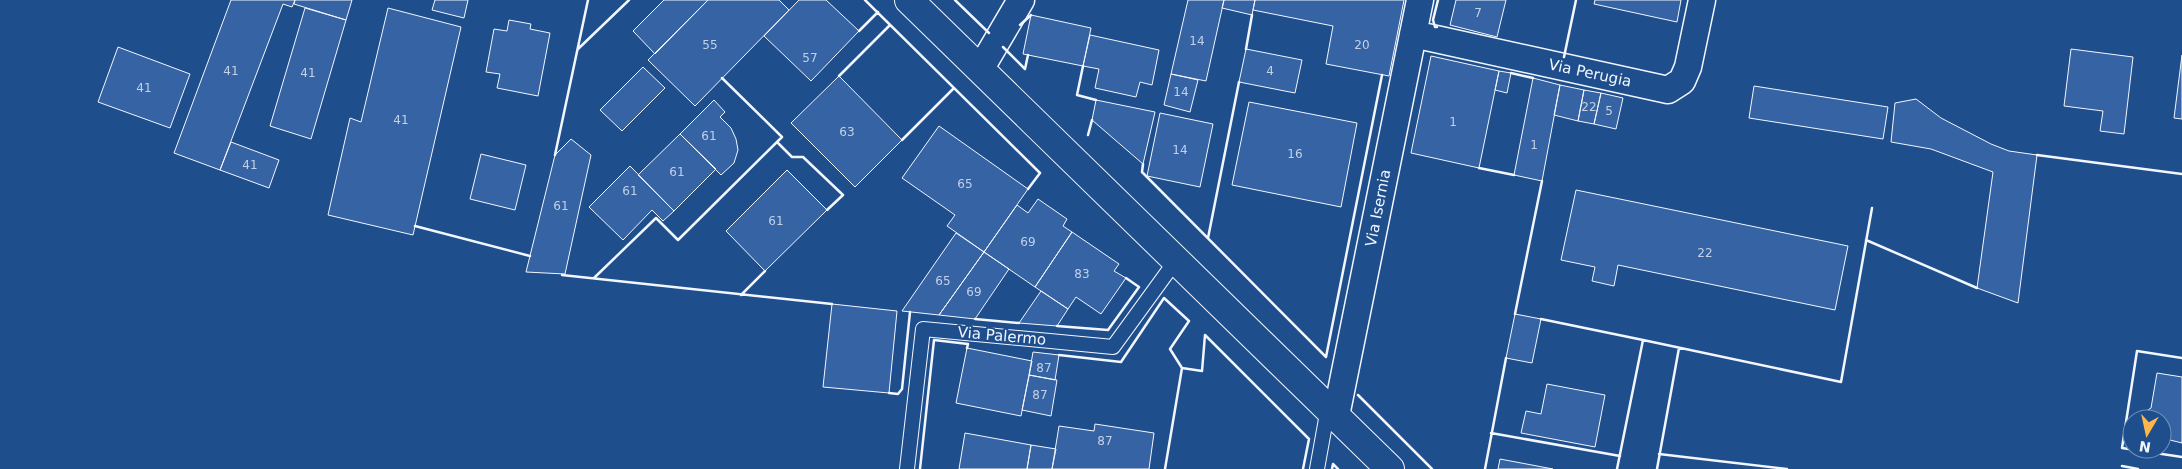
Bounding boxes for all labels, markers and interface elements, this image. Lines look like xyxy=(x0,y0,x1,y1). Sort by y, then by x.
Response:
house number: 7 xyxy=(1474,6,1482,20)
house number: 14 xyxy=(1189,34,1205,48)
house number: 55 xyxy=(702,38,718,52)
house number: 20 xyxy=(1354,38,1370,52)
house number: 57 xyxy=(802,51,818,65)
street label: Via Perugia xyxy=(1547,55,1633,91)
house number: 41 xyxy=(223,64,239,78)
house number: 4 xyxy=(1266,64,1274,78)
house number: 41 xyxy=(300,66,316,80)
house number: 41 xyxy=(136,81,152,95)
house number: 14 xyxy=(1173,85,1189,99)
house number: 22 xyxy=(1581,100,1597,114)
house number: 5 xyxy=(1605,104,1613,118)
house number: 41 xyxy=(393,113,409,127)
house number: 1 xyxy=(1449,115,1457,129)
house number: 63 xyxy=(839,125,855,139)
house number: 61 xyxy=(701,129,717,143)
house number: 1 xyxy=(1530,138,1538,152)
house number: 14 xyxy=(1172,143,1188,157)
house number: 16 xyxy=(1287,147,1303,161)
house number: 41 xyxy=(242,158,258,172)
house number: 61 xyxy=(669,165,685,179)
street label: Via Isernia xyxy=(1362,168,1394,248)
house number: 65 xyxy=(957,177,973,191)
house number: 61 xyxy=(622,184,638,198)
house number: 61 xyxy=(553,199,569,213)
house number: 61 xyxy=(768,214,784,228)
house number: 69 xyxy=(1020,235,1036,249)
house number: 22 xyxy=(1697,246,1713,260)
house number: 83 xyxy=(1074,267,1090,281)
house number: 65 xyxy=(935,274,951,288)
house number: 69 xyxy=(966,285,982,299)
street label: Via Palermo xyxy=(957,323,1047,349)
house number: 87 xyxy=(1036,361,1052,375)
house number: 87 xyxy=(1032,388,1048,402)
north arrow xyxy=(2122,409,2172,459)
house number: 87 xyxy=(1097,434,1113,448)
text: N xyxy=(2138,438,2152,456)

